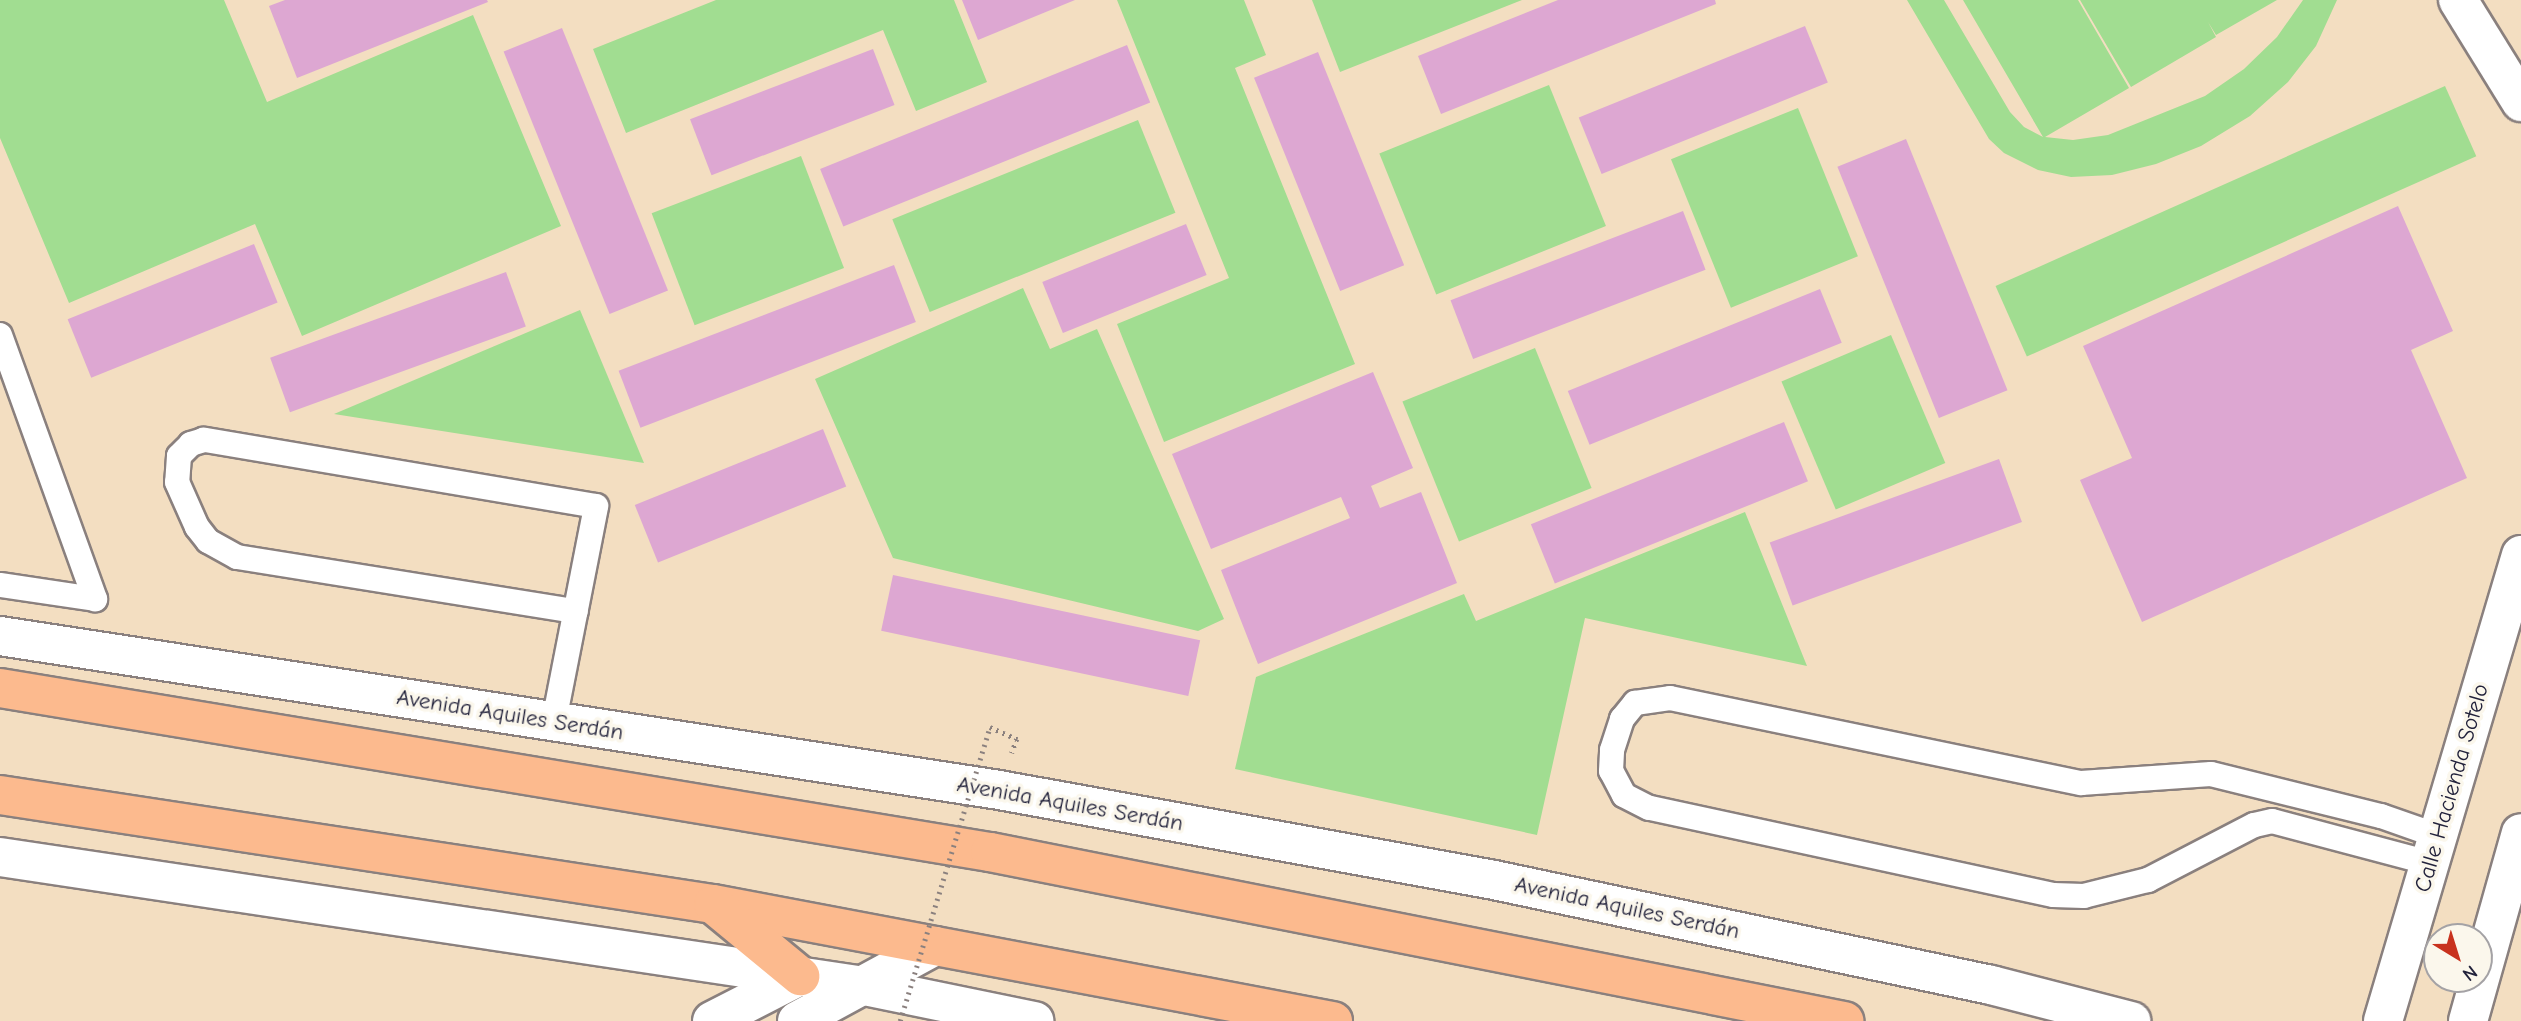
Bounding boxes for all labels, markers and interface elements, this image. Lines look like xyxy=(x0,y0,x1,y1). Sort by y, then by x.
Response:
street label: Calle Hacienda Sotelo xyxy=(2409,681,2495,895)
street label: Avenida Aquiles Serdán xyxy=(395,683,625,747)
street label: Avenida Aquiles Serdán xyxy=(955,771,1185,837)
street label: Avenida Aquiles Serdán xyxy=(1512,871,1742,945)
north arrow xyxy=(2423,923,2493,993)
text: N xyxy=(2458,960,2481,985)

